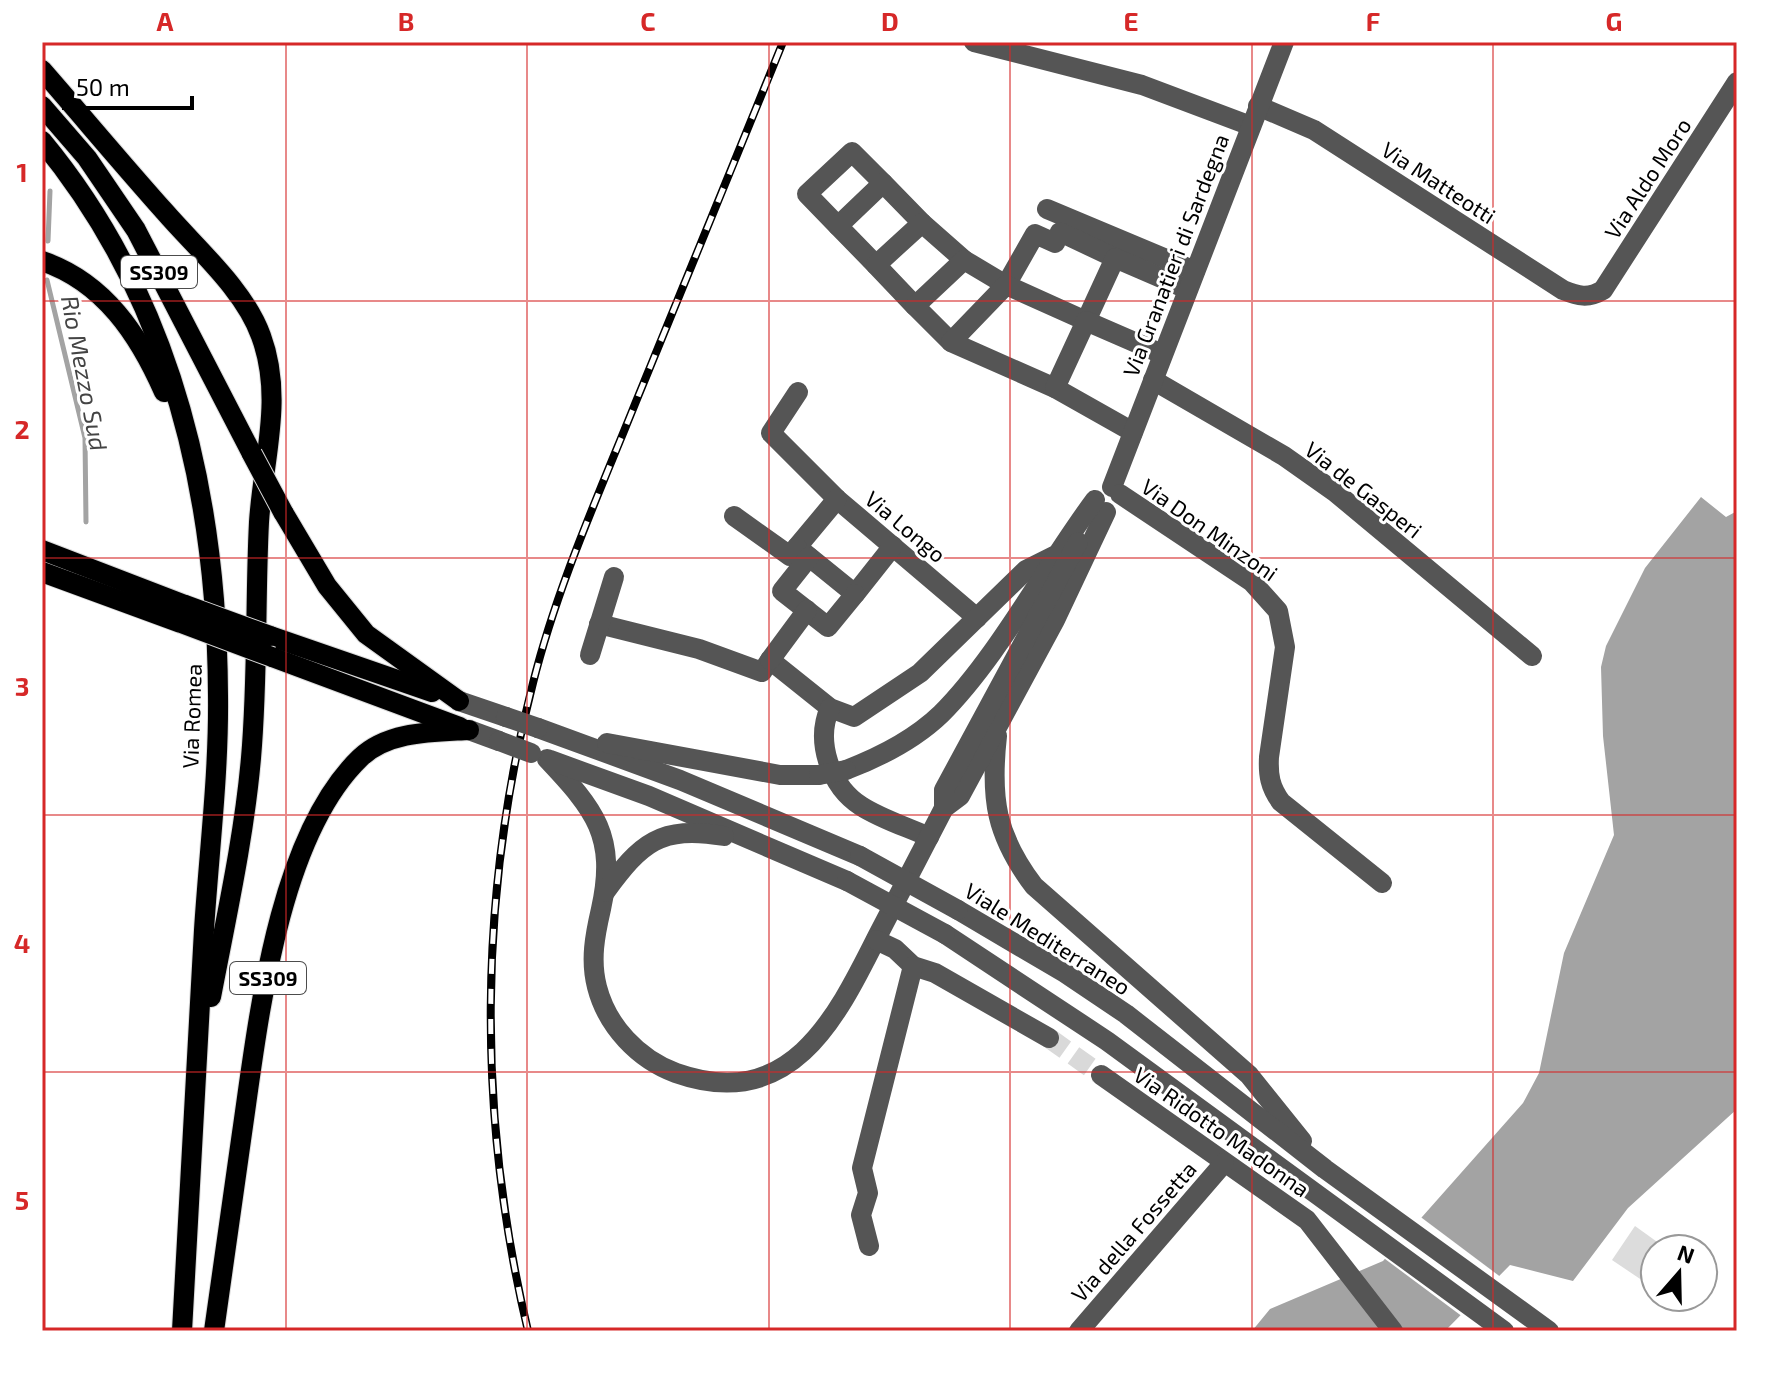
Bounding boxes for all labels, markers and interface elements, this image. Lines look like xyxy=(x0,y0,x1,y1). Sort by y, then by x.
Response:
text: A xyxy=(157,5,174,36)
text: B xyxy=(398,5,414,36)
text: C xyxy=(640,5,656,36)
text: D xyxy=(881,5,899,36)
text: E xyxy=(1123,5,1139,36)
text: F xyxy=(1366,5,1380,36)
text: G xyxy=(1606,5,1622,36)
scale bar xyxy=(64,60,192,110)
text: 50 m xyxy=(76,72,130,101)
street label: Via Aldo Moro xyxy=(1598,113,1696,243)
street label: Via Granatieri di Sardegna xyxy=(1117,130,1233,380)
street label: Via Matteotti xyxy=(1377,136,1501,228)
text: 1 xyxy=(16,156,28,187)
road number: SS309 xyxy=(121,256,197,288)
water label: Rio Mezzo Sud xyxy=(56,293,114,453)
text: 2 xyxy=(14,413,30,444)
street label: Via de Gasperi xyxy=(1300,435,1428,543)
street label: Via Don Minzoni xyxy=(1137,472,1283,586)
street label: Via Longo xyxy=(860,485,952,567)
street label: Via Romea xyxy=(176,663,206,769)
text: 3 xyxy=(15,670,29,701)
street label: Viale Mediterraneo xyxy=(960,877,1136,999)
text: 4 xyxy=(14,927,30,958)
road number: SS309 xyxy=(230,962,306,994)
street label: Via Ridotto Madonna xyxy=(1129,1061,1315,1201)
street label: Via della Fossetta xyxy=(1065,1156,1201,1306)
text: 5 xyxy=(15,1184,29,1215)
north arrow xyxy=(1639,1233,1719,1313)
text: N xyxy=(1674,1238,1698,1268)

